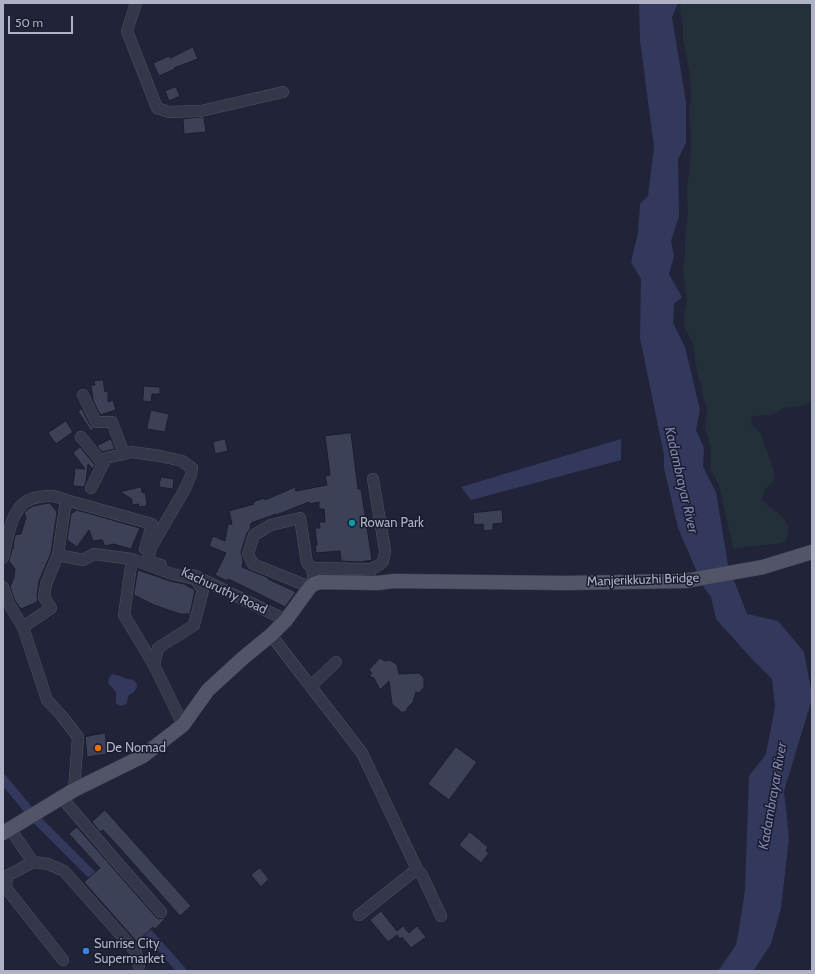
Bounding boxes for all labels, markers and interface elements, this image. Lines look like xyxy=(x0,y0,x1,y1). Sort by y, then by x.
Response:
scale bar xyxy=(10,8,75,34)
text: 50 m xyxy=(15,15,43,30)
water label: Kadambrayar River xyxy=(661,425,701,535)
place label: Rowan Park xyxy=(360,515,424,531)
marker: Rowan Park xyxy=(347,518,357,528)
street label: Kachuruthy Road xyxy=(178,564,270,618)
street label: Manjerikkuzhi Bridge xyxy=(587,570,699,590)
place label: De Nomad xyxy=(106,740,166,756)
water label: Kadambrayar River xyxy=(755,741,791,851)
marker: De Nomad xyxy=(93,743,103,753)
place label: Sunrise City Supermarket xyxy=(94,936,165,967)
marker: Sunrise City Supermarket xyxy=(81,946,91,956)

